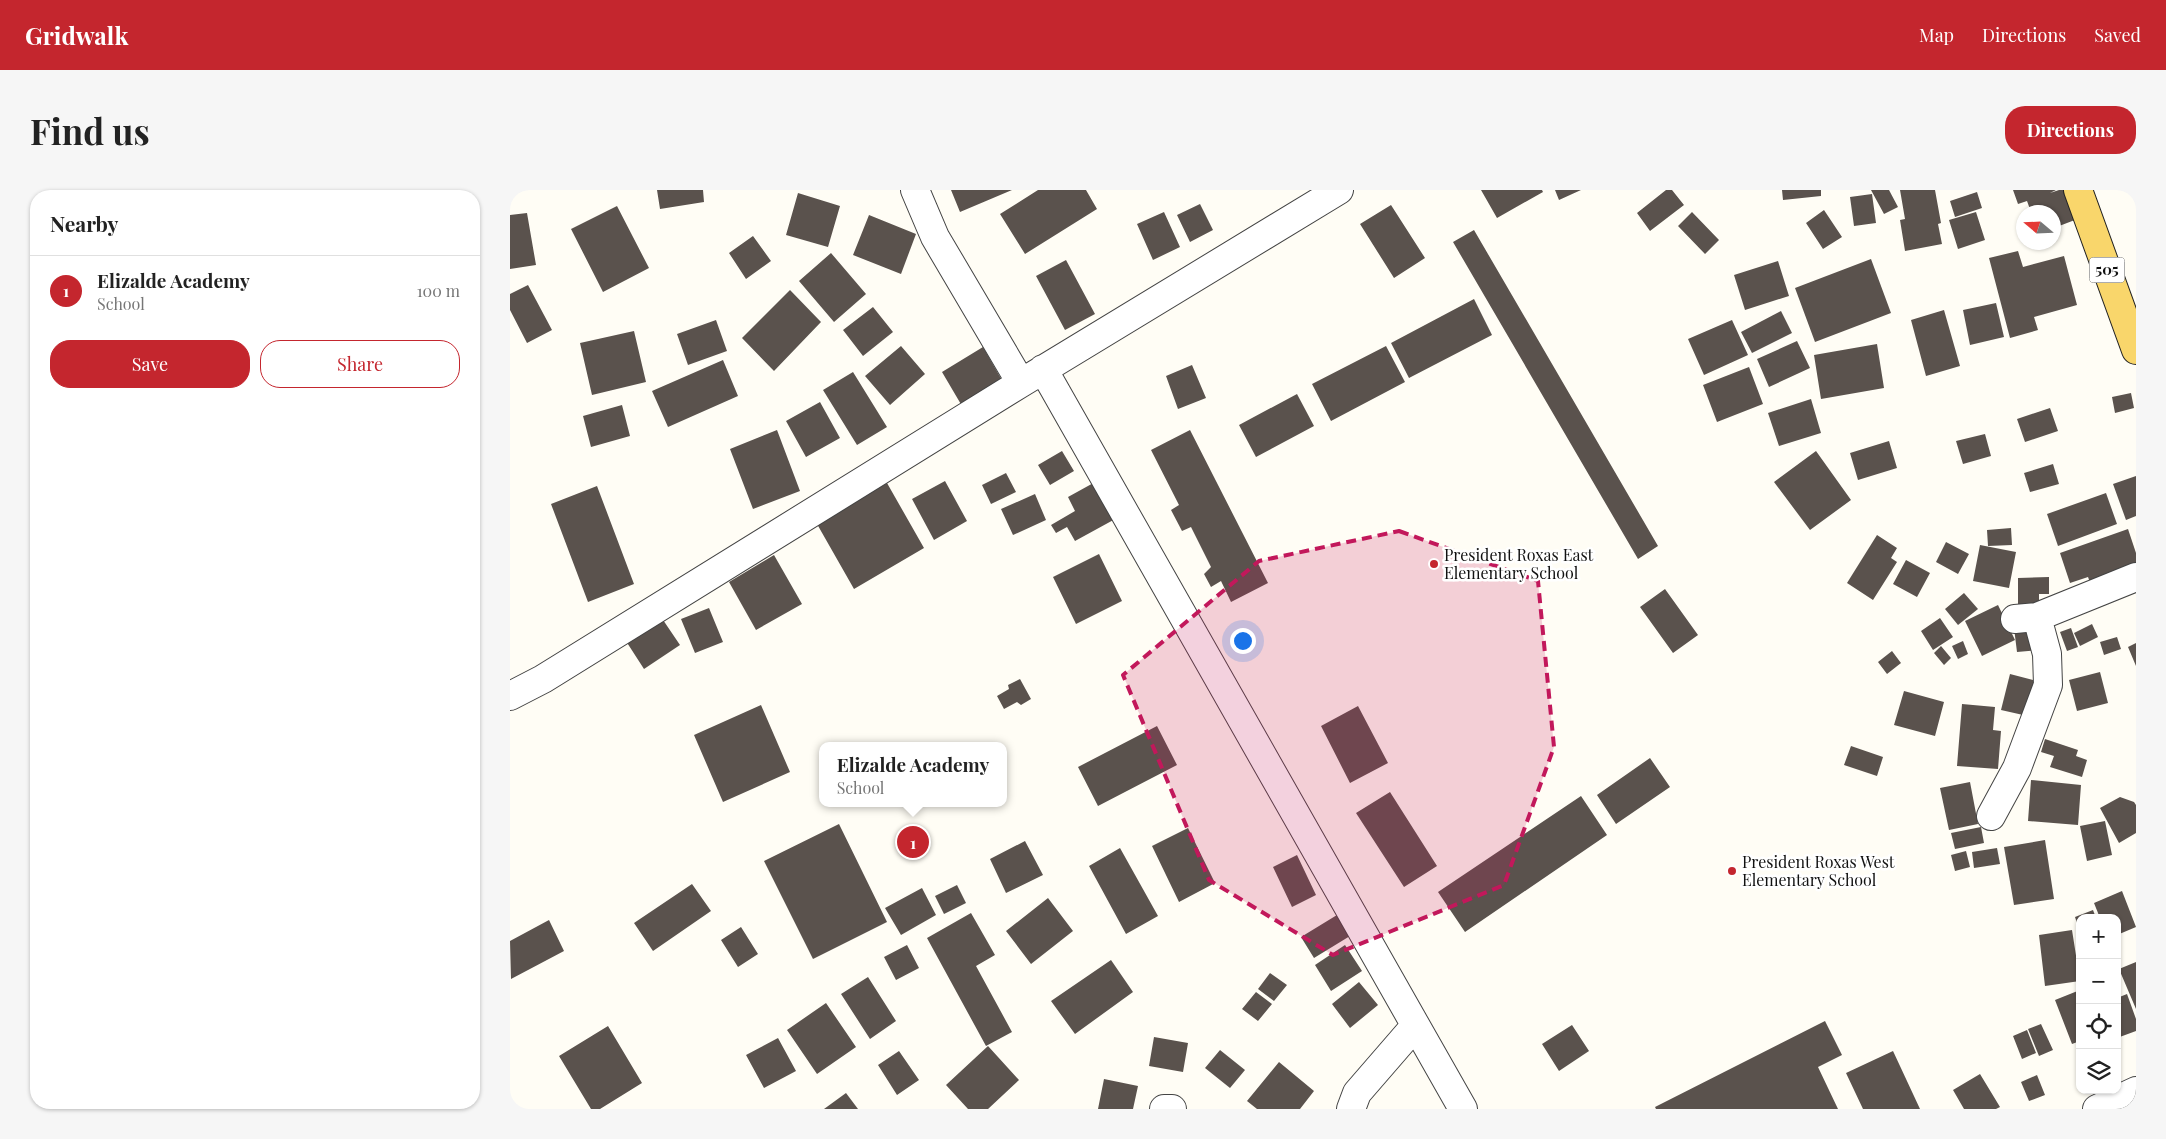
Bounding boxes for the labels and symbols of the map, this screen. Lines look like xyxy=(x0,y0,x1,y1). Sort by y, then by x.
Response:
north arrow xyxy=(2016,205,2061,250)
road number: 505 xyxy=(2090,258,2124,282)
place label: President Roxas East Elementary School xyxy=(1444,544,1594,583)
marker: President Roxas East Elementary School xyxy=(1428,558,1440,570)
your location xyxy=(1230,628,1256,654)
pin: 1 xyxy=(897,823,929,861)
place label: President Roxas West Elementary School xyxy=(1742,851,1895,890)
marker: President Roxas West Elementary School xyxy=(1726,865,1738,877)

